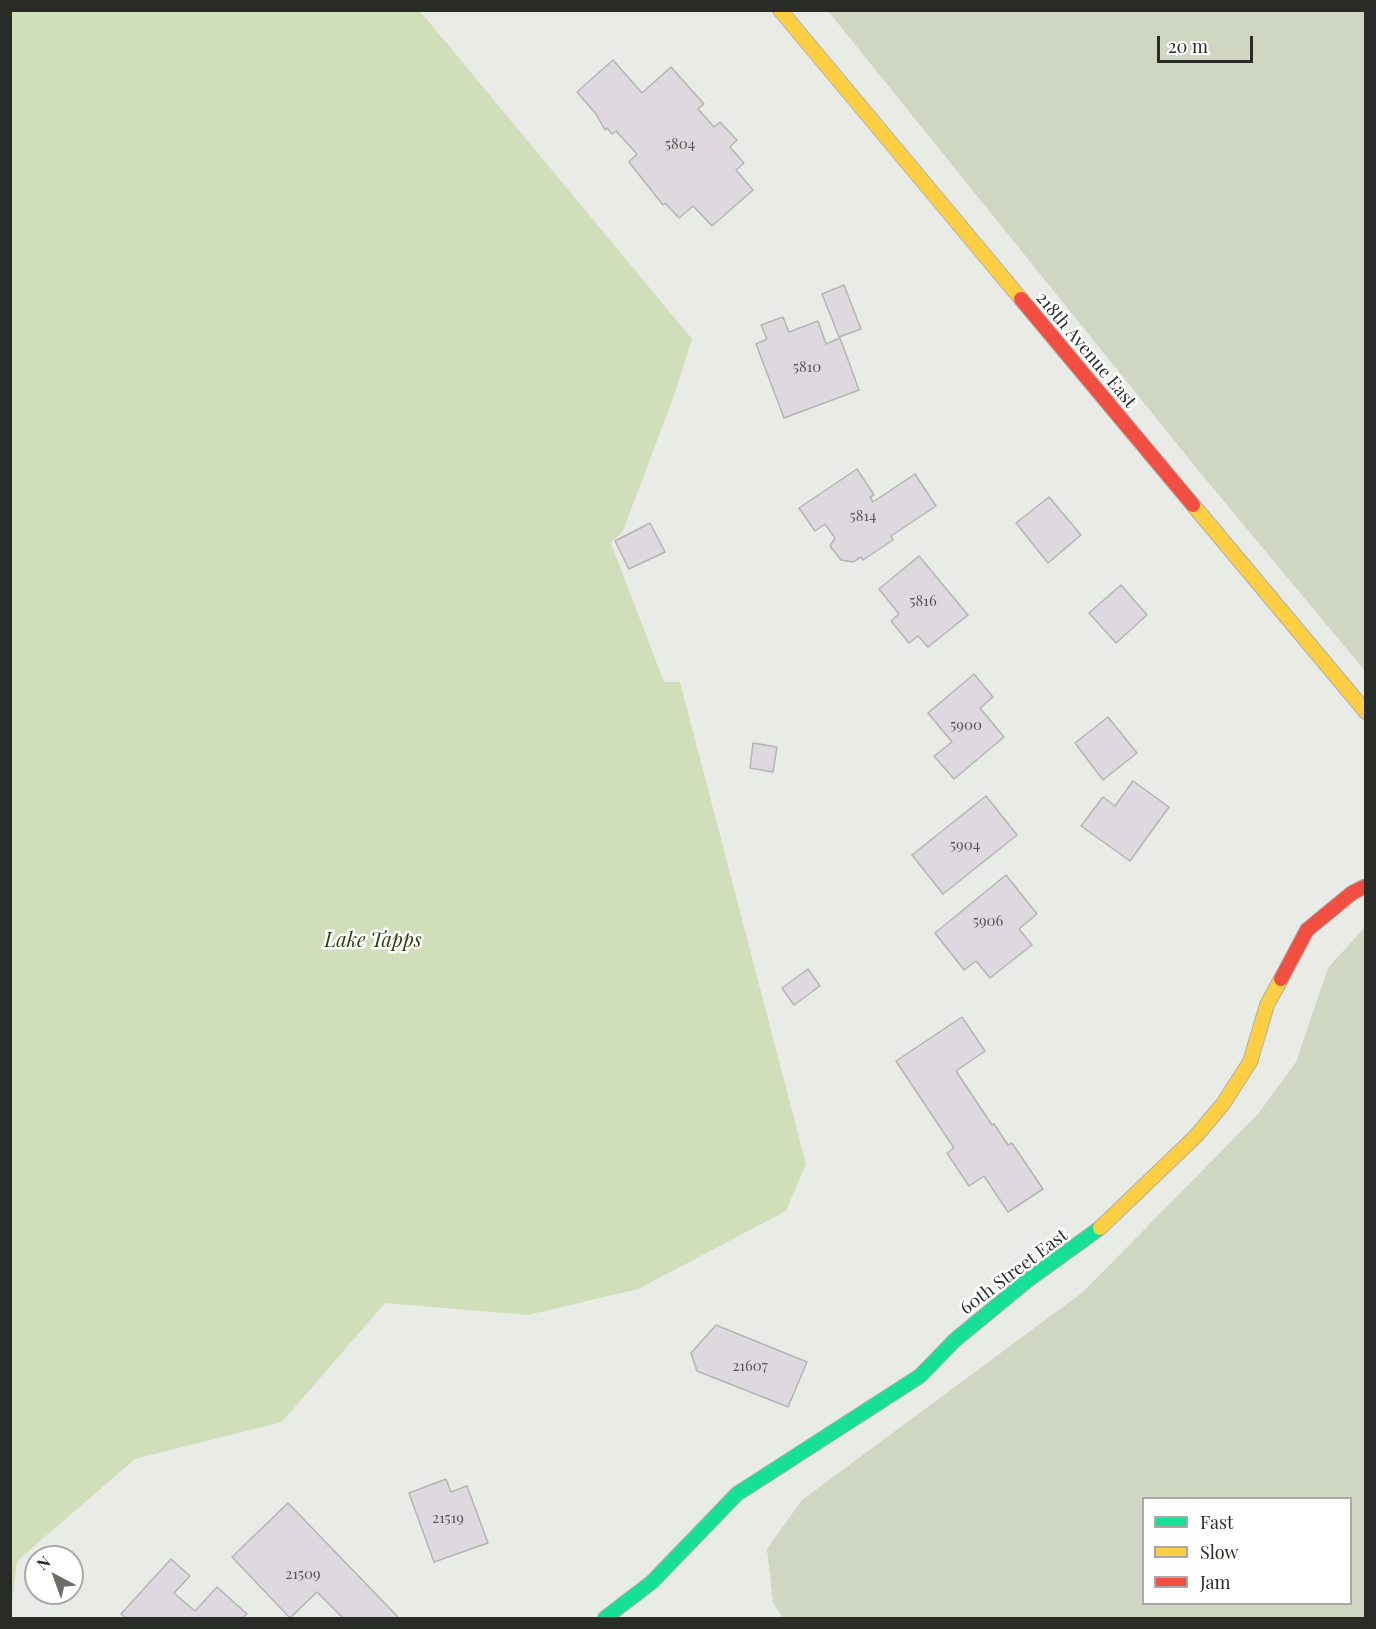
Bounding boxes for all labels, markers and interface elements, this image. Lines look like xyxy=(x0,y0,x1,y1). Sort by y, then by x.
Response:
scale bar xyxy=(1160,24,1256,62)
text: 20 m xyxy=(1168,34,1208,58)
house number: 5804 xyxy=(665,135,695,153)
street label: 218th Avenue East xyxy=(1031,288,1141,412)
house number: 5810 xyxy=(793,358,821,376)
house number: 5814 xyxy=(850,507,876,525)
house number: 5816 xyxy=(909,592,937,610)
house number: 5900 xyxy=(950,716,982,734)
house number: 5904 xyxy=(950,836,980,854)
house number: 5906 xyxy=(973,912,1003,930)
water label: Lake Tapps xyxy=(324,929,422,953)
street label: 60th Street East xyxy=(956,1225,1072,1319)
house number: 21607 xyxy=(732,1357,768,1375)
legend xyxy=(1142,1497,1352,1605)
house number: 21519 xyxy=(432,1509,464,1527)
text: Fast xyxy=(1200,1510,1233,1534)
text: Slow xyxy=(1200,1540,1238,1564)
north arrow xyxy=(24,1545,84,1605)
text: N xyxy=(32,1551,54,1574)
house number: 21509 xyxy=(285,1565,321,1583)
text: Jam xyxy=(1200,1570,1230,1594)

